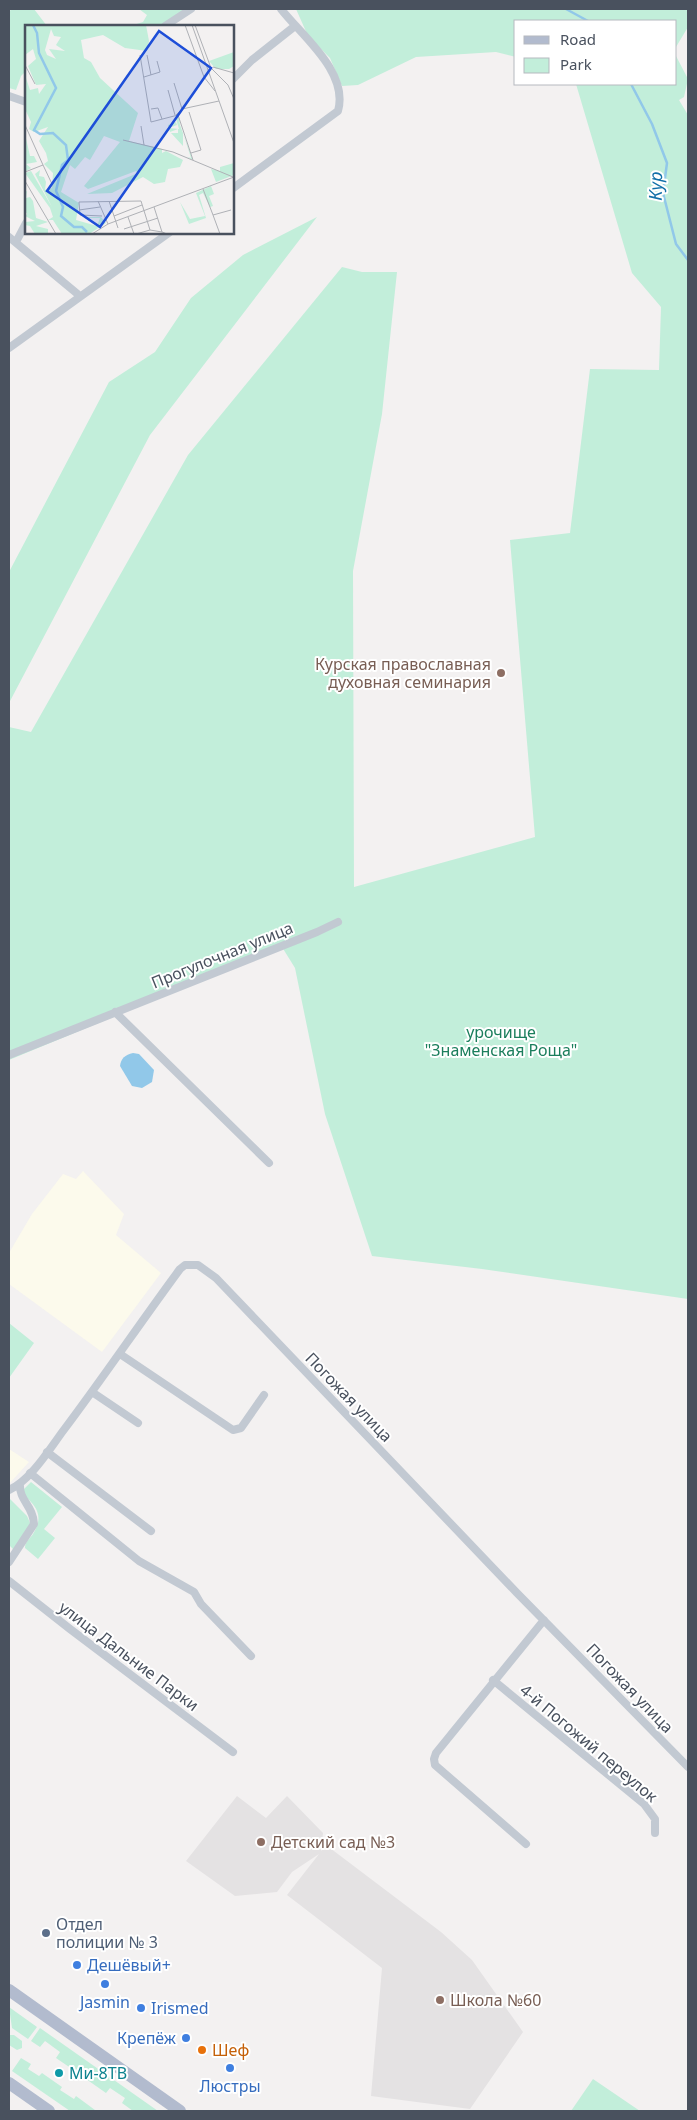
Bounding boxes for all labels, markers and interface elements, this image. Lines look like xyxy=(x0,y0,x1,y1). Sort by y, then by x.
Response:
legend xyxy=(514,20,677,85)
inset map xyxy=(25,25,234,234)
text: Road xyxy=(560,29,596,49)
text: Park xyxy=(560,54,592,74)
water label: Кур xyxy=(643,171,667,201)
place label: Курская православная духовная семинария xyxy=(315,653,491,693)
marker: Курская православная духовная семинария xyxy=(495,667,507,679)
street label: Прогулочная улица xyxy=(148,917,296,993)
park label: урочище "Знаменская Роща" xyxy=(425,1021,577,1061)
street label: Погожая улица xyxy=(301,1347,397,1447)
street label: улица Дальние Парки xyxy=(55,1596,203,1716)
street label: Погожая улица xyxy=(582,1638,678,1738)
street label: 4-й Погожий переулок xyxy=(516,1679,663,1807)
place label: Детский сад №3 xyxy=(271,1831,395,1853)
marker: Детский сад №3 xyxy=(255,1836,267,1848)
place label: Отдел полиции № 3 xyxy=(56,1913,158,1953)
marker: Отдел полиции № 3 xyxy=(40,1927,52,1939)
place label: Дешёвый+ xyxy=(87,1954,171,1976)
marker: Дешёвый+ xyxy=(71,1959,83,1971)
marker: Jasmin xyxy=(99,1978,111,1990)
place label: Школа №60 xyxy=(450,1989,541,2011)
place label: Jasmin xyxy=(78,1991,130,2013)
marker: Школа №60 xyxy=(434,1994,446,2006)
place label: Irismed xyxy=(151,1997,209,2019)
marker: Irismed xyxy=(135,2002,147,2014)
place label: Крепёж xyxy=(117,2027,177,2049)
marker: Крепёж xyxy=(180,2032,192,2044)
place label: Шеф xyxy=(212,2039,249,2061)
marker: Шеф xyxy=(196,2044,208,2056)
place label: Ми-8ТВ xyxy=(69,2062,127,2084)
marker: Люстры xyxy=(224,2062,236,2074)
marker: Ми-8ТВ xyxy=(53,2067,65,2079)
place label: Люстры xyxy=(199,2075,261,2097)

